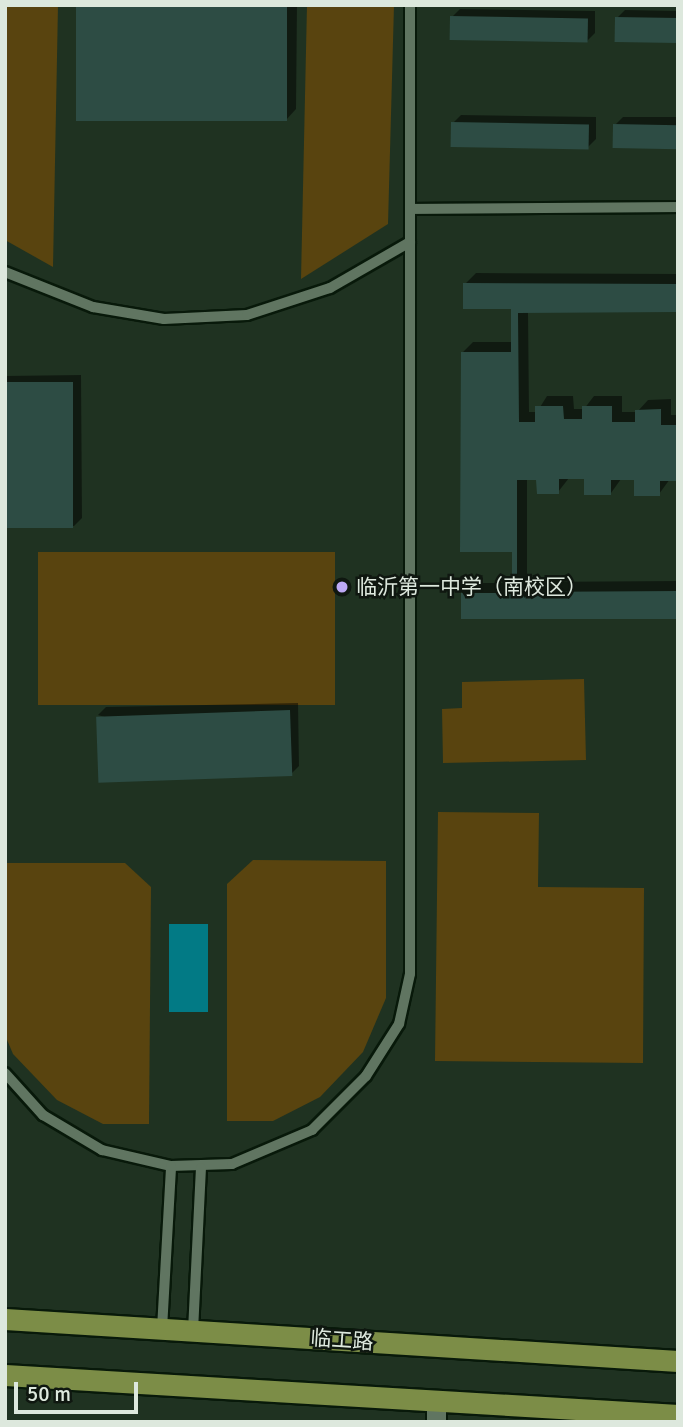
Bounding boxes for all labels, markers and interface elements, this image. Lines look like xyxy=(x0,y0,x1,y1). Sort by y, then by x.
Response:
place label: 临沂第一中学（南校区） xyxy=(356,574,587,600)
marker: 临沂第一中学（南校区） xyxy=(334,579,350,595)
street label: 临工路 xyxy=(310,1325,374,1355)
scale bar xyxy=(18,1368,142,1412)
text: 50 m xyxy=(27,1381,71,1407)

